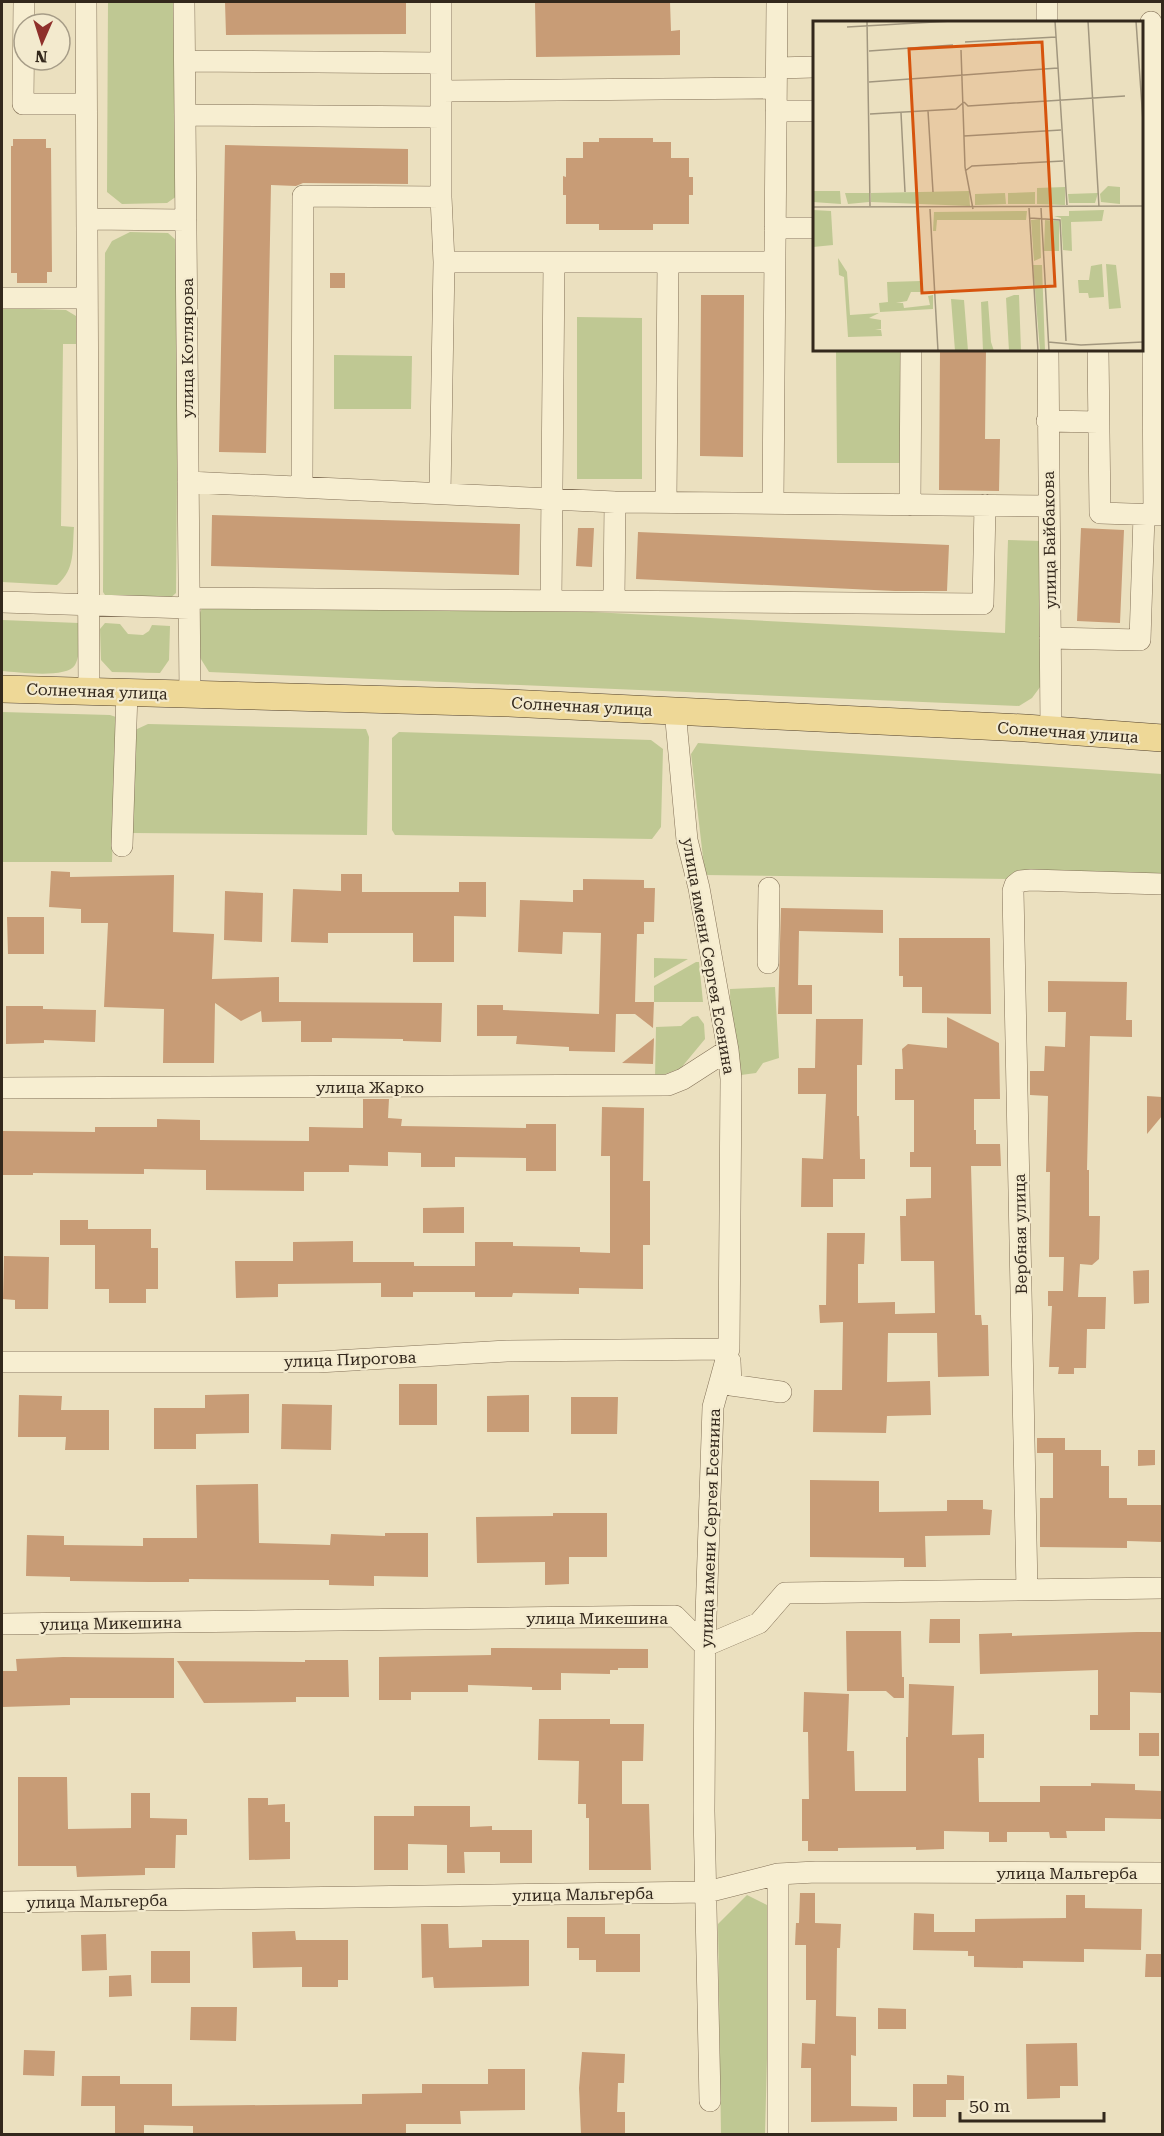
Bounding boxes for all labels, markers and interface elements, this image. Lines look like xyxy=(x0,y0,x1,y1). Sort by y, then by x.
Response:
north arrow xyxy=(12,12,72,72)
inset map xyxy=(813,21,1143,351)
text: N xyxy=(35,47,48,66)
street label: улица Котлярова xyxy=(178,278,197,418)
street label: улица Байбакова xyxy=(1039,471,1060,609)
street label: Солнечная улица xyxy=(26,680,168,703)
street label: Солнечная улица xyxy=(511,693,653,720)
street label: Солнечная улица xyxy=(997,718,1139,747)
street label: улица имени Сергея Есенина xyxy=(678,836,739,1076)
street label: улица Жарко xyxy=(316,1078,424,1097)
street label: Вербная улица xyxy=(1010,1173,1031,1295)
street label: улица Пирогова xyxy=(283,1348,417,1371)
street label: улица имени Сергея Есенина xyxy=(697,1408,724,1648)
street label: улица Микешина xyxy=(526,1609,668,1628)
street label: улица Микешина xyxy=(40,1613,182,1634)
street label: улица Мальгерба xyxy=(996,1864,1138,1883)
street label: улица Мальгерба xyxy=(512,1884,654,1905)
street label: улица Мальгерба xyxy=(26,1891,168,1912)
scale bar xyxy=(960,2085,1104,2123)
text: 50 m xyxy=(969,2095,1010,2116)

